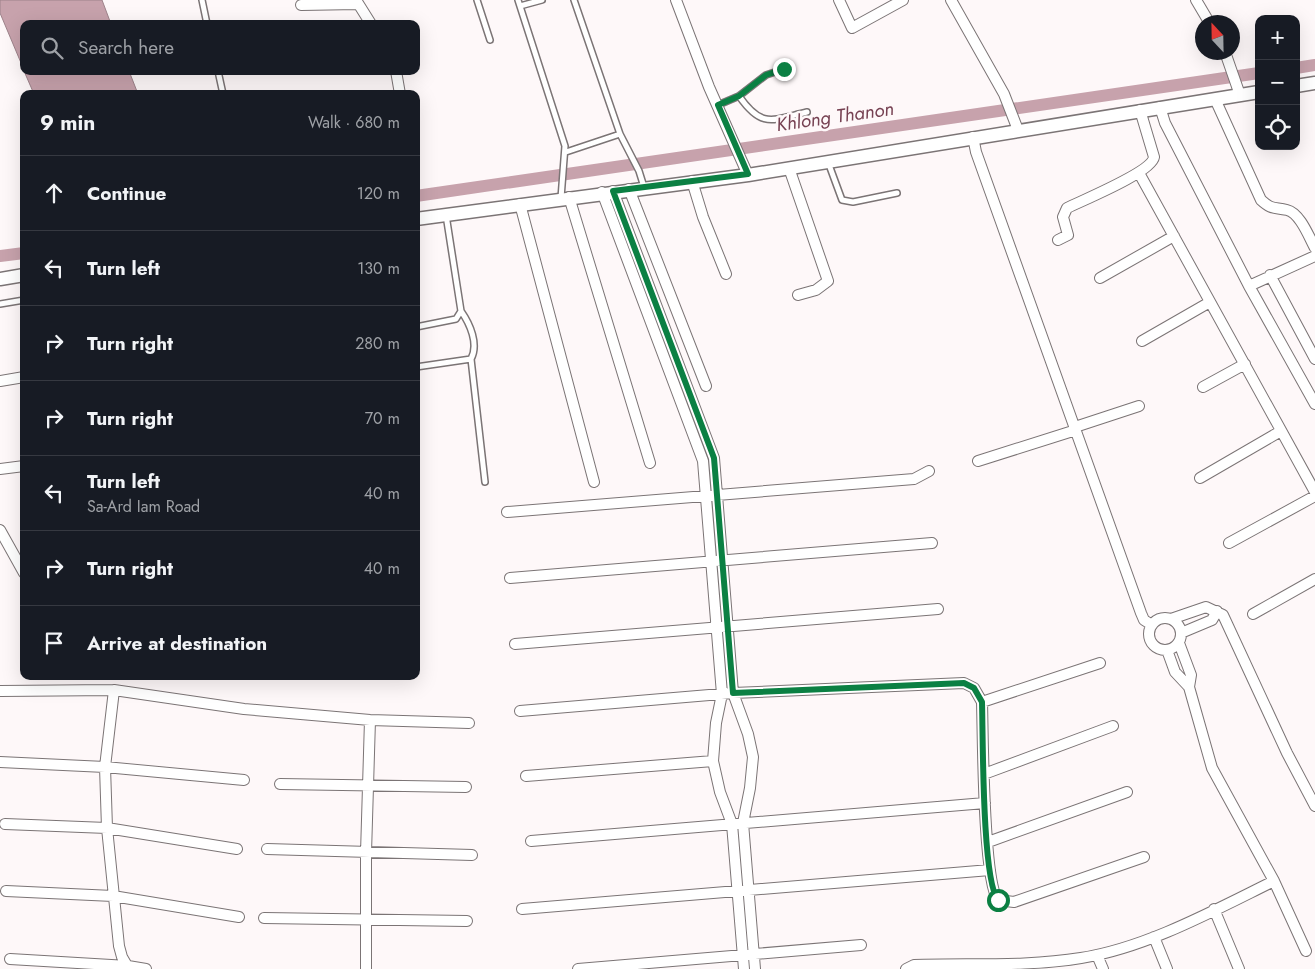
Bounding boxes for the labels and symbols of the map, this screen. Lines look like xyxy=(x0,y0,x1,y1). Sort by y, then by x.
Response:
north arrow xyxy=(1195,15,1240,60)
route end xyxy=(773,58,796,81)
water label: Khlong Thanon xyxy=(775,95,896,138)
route start xyxy=(987,889,1010,912)

